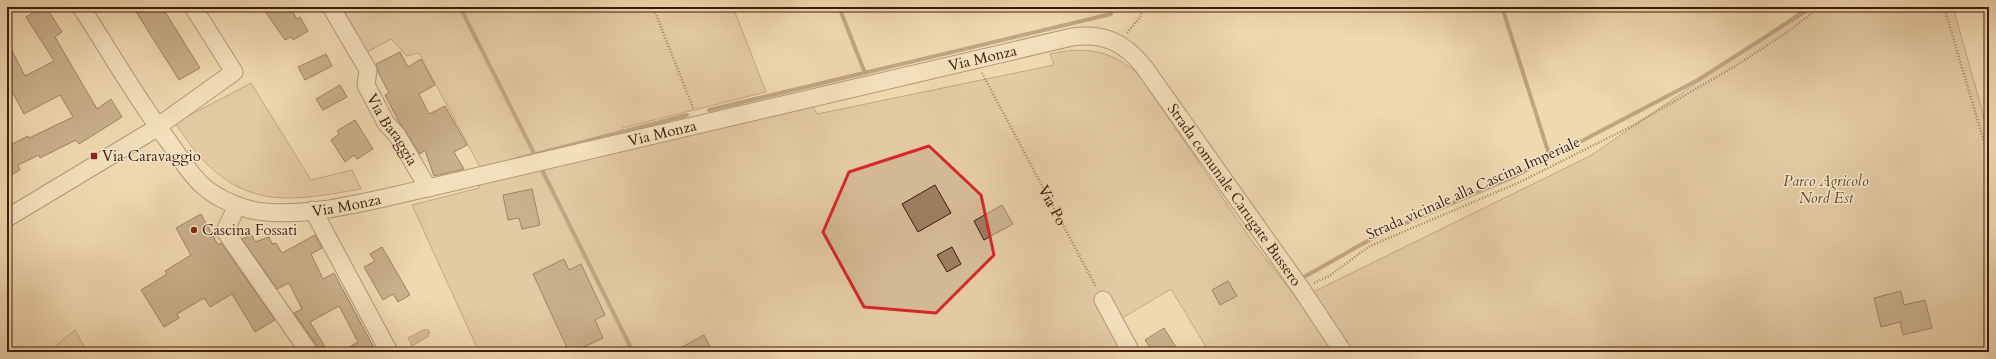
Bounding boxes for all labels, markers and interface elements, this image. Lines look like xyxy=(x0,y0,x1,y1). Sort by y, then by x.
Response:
street label: Via Monza xyxy=(946,40,1019,76)
street label: Via Baraggia xyxy=(362,90,423,169)
street label: Strada comunale Carugate Bussero xyxy=(1163,100,1306,290)
street label: Via Monza xyxy=(626,115,699,151)
street label: Strada vicinale alla Cascina Imperiale xyxy=(1363,132,1583,244)
place label: Via Caravaggio xyxy=(102,146,201,166)
marker: Via Caravaggio xyxy=(89,151,99,161)
park label: Parco Agricolo Nord Est xyxy=(1783,171,1869,208)
street label: Via Po xyxy=(1034,182,1071,229)
street label: Via Monza xyxy=(311,189,383,221)
place label: Cascina Fossati xyxy=(202,220,297,240)
marker: Cascina Fossati xyxy=(189,225,199,235)

